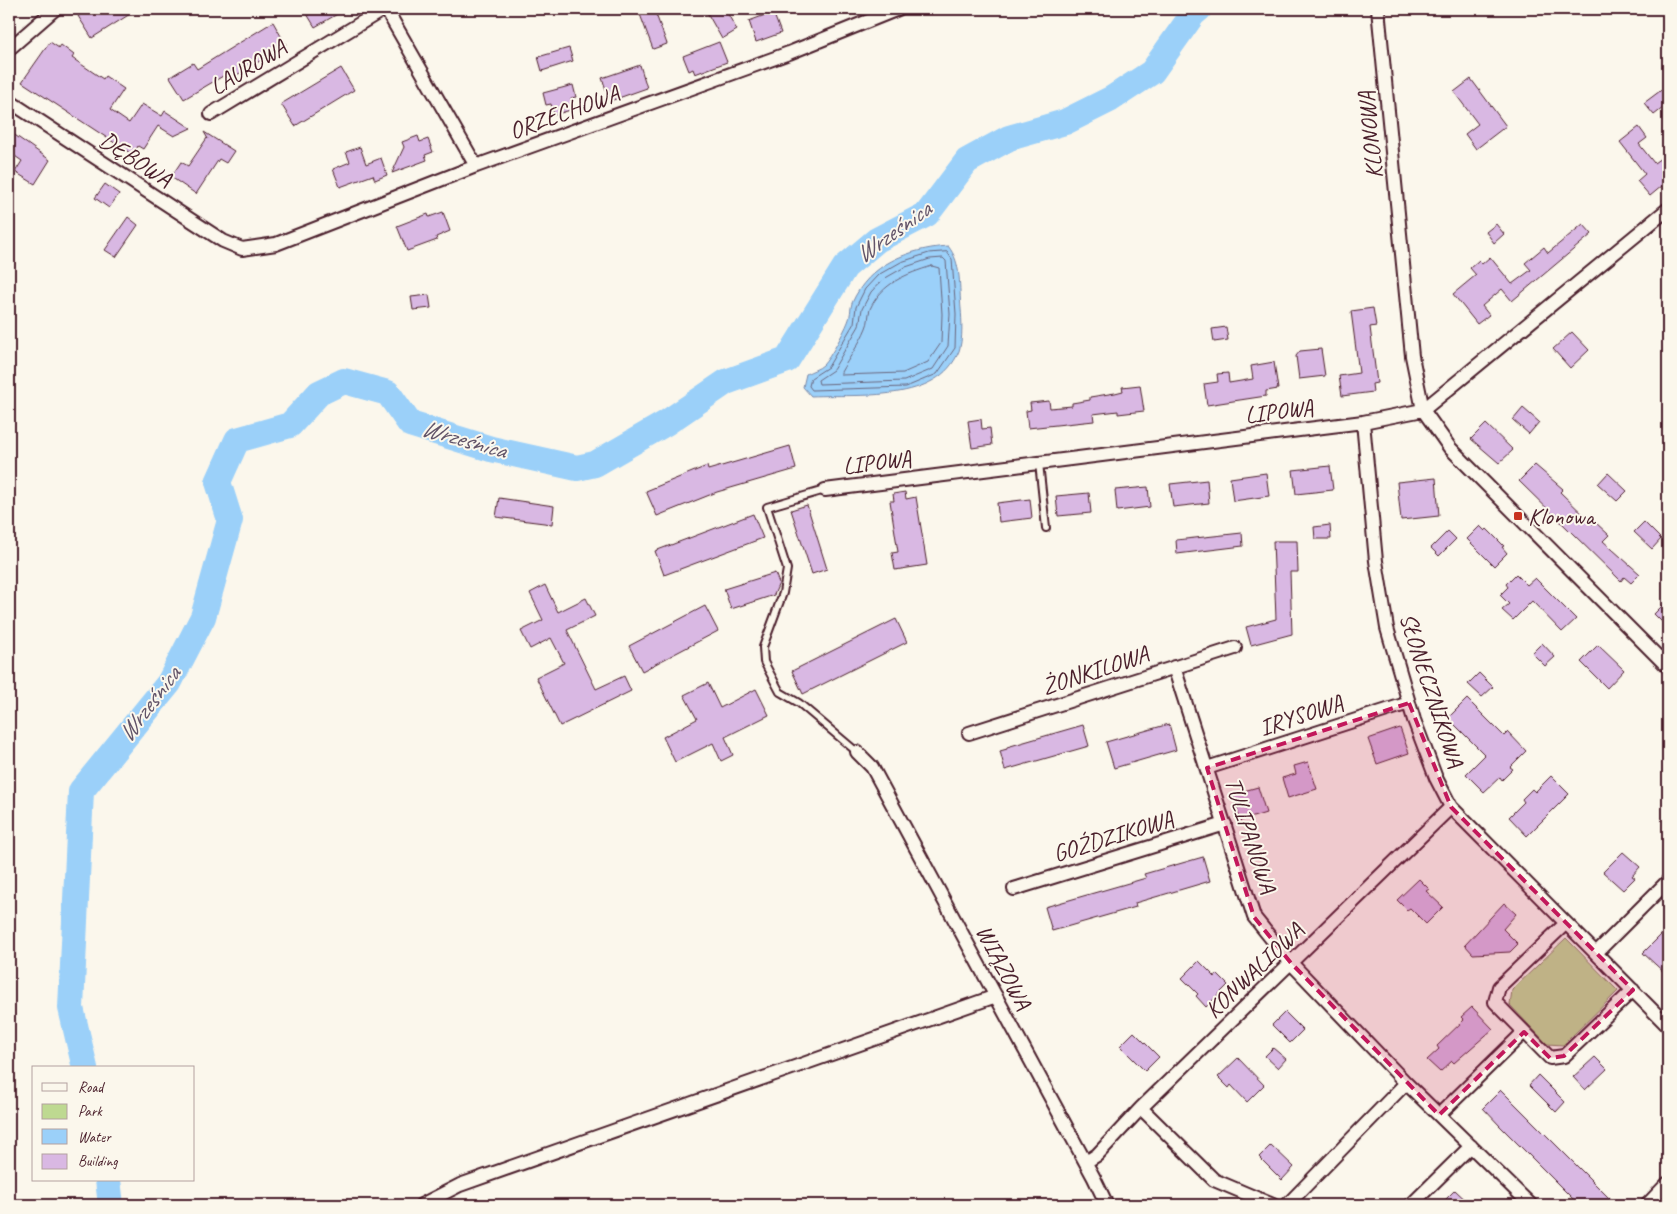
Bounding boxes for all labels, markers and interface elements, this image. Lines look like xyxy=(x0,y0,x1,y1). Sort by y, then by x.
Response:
street label: LAUROWA xyxy=(204,32,293,102)
street label: ORZECHOWA xyxy=(505,78,624,146)
street label: KLONOWA xyxy=(1350,89,1390,180)
street label: DĘBOWA xyxy=(94,125,179,194)
water label: Wrześnica xyxy=(849,193,939,270)
street label: LIPOWA xyxy=(1243,392,1316,430)
water label: Wrześnica xyxy=(418,412,512,467)
street label: LIPOWA xyxy=(841,443,914,481)
place label: Klonowa xyxy=(1528,501,1596,531)
marker: Klonowa xyxy=(1512,510,1524,522)
street label: SŁONECZNIKOWA xyxy=(1393,609,1471,772)
street label: ŻONKILOWA xyxy=(1038,638,1153,701)
water label: Wrześnica xyxy=(110,658,189,748)
street label: IRYSOWA xyxy=(1255,687,1348,743)
street label: TULIPANOWA xyxy=(1218,773,1284,897)
street label: GOŹDZIKOWA xyxy=(1049,803,1178,869)
street label: KONWALIOWA xyxy=(1198,915,1310,1024)
street label: WIĄZOWA xyxy=(969,919,1039,1015)
legend xyxy=(32,1066,195,1182)
text: Road xyxy=(78,1078,105,1097)
text: Park xyxy=(78,1102,103,1121)
text: Water xyxy=(78,1128,112,1147)
text: Building xyxy=(78,1152,118,1171)

